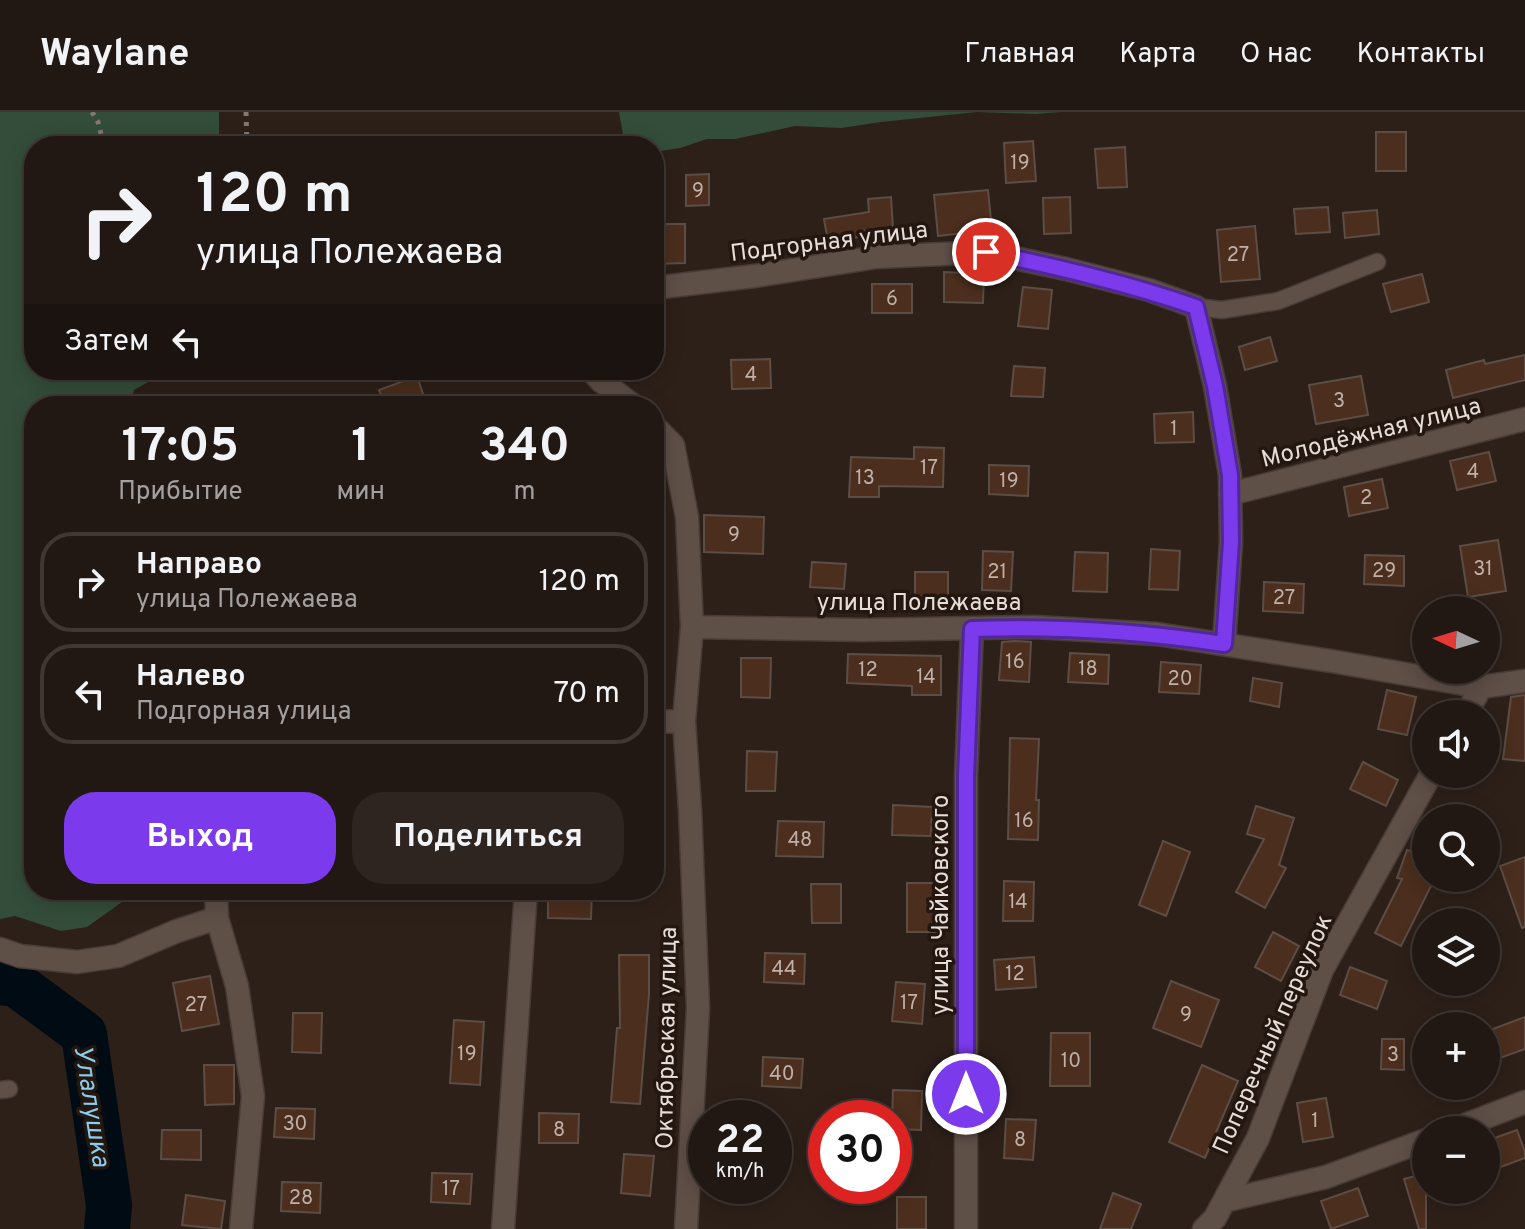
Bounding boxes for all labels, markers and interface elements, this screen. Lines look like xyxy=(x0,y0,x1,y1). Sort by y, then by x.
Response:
text: Waylane xyxy=(40,31,189,80)
text: Главная xyxy=(964,37,1075,73)
text: Карта xyxy=(1119,37,1196,73)
text: О нас xyxy=(1240,37,1313,73)
text: Контакты xyxy=(1357,37,1485,73)
house number: 19 xyxy=(1010,151,1030,177)
text: 120 m xyxy=(196,162,353,232)
icon: right xyxy=(64,168,168,272)
house number: 9 xyxy=(692,179,704,205)
street label: Подгорная улица xyxy=(729,216,930,270)
pin xyxy=(952,218,1020,286)
icon: arrive xyxy=(964,230,1008,274)
text: улица Полежаева xyxy=(196,231,503,277)
house number: 27 xyxy=(1227,243,1249,269)
house number: 6 xyxy=(886,287,898,313)
icon: left xyxy=(165,320,209,364)
text: Затем xyxy=(64,324,149,361)
house number: 4 xyxy=(745,363,757,389)
house number: 3 xyxy=(1333,389,1345,415)
street label: Молодёжная улица xyxy=(1258,392,1485,476)
house number: 1 xyxy=(1170,417,1178,443)
text: 17:05 xyxy=(122,418,239,478)
text: 1 xyxy=(351,418,370,478)
text: 340 xyxy=(479,418,570,478)
house number: 17 xyxy=(920,456,938,482)
house number: 4 xyxy=(1467,460,1479,486)
house number: 13 xyxy=(855,466,875,492)
house number: 19 xyxy=(999,469,1019,495)
text: Прибытие xyxy=(118,476,243,509)
text: мин xyxy=(337,476,385,509)
text: m xyxy=(514,476,536,509)
house number: 2 xyxy=(1360,486,1372,512)
house number: 9 xyxy=(728,523,740,549)
text: Направо xyxy=(136,547,262,584)
house number: 31 xyxy=(1473,557,1493,583)
house number: 29 xyxy=(1372,559,1396,585)
icon: right xyxy=(68,560,112,604)
house number: 21 xyxy=(987,560,1007,586)
text: 120 m xyxy=(539,564,620,601)
text: улица Полежаева xyxy=(136,584,358,617)
house number: 27 xyxy=(1273,586,1295,612)
street label: улица Полежаева xyxy=(817,589,1021,619)
north arrow xyxy=(1412,596,1500,684)
map controls xyxy=(1412,596,1500,1204)
house number: 16 xyxy=(1005,650,1025,676)
house number: 18 xyxy=(1078,657,1098,683)
house number: 12 xyxy=(858,658,878,684)
text: Налево xyxy=(136,659,245,696)
house number: 14 xyxy=(916,665,936,691)
house number: 20 xyxy=(1167,667,1193,693)
icon: left xyxy=(68,672,112,716)
text: 70 m xyxy=(554,676,620,713)
text: Подгорная улица xyxy=(136,696,351,729)
button: sound xyxy=(1412,700,1500,788)
button: Выход xyxy=(64,792,336,884)
button: Поделиться xyxy=(352,792,624,884)
street label: улица Чайковского xyxy=(927,795,957,1015)
button: search xyxy=(1412,804,1500,892)
house number: 16 xyxy=(1014,809,1034,835)
house number: 48 xyxy=(788,828,812,854)
house number: 14 xyxy=(1008,890,1028,916)
button: layers xyxy=(1412,908,1500,996)
street label: Поперечный переулок xyxy=(1207,910,1340,1159)
street label: Октябрьская улица xyxy=(651,927,685,1149)
house number: 44 xyxy=(772,957,796,983)
house number: 12 xyxy=(1005,962,1025,988)
house number: 17 xyxy=(900,991,918,1017)
house number: 27 xyxy=(185,993,207,1019)
house number: 9 xyxy=(1180,1003,1192,1029)
button: + xyxy=(1412,1012,1500,1100)
house number: 19 xyxy=(457,1042,477,1068)
water label: Улалушка xyxy=(65,1043,117,1170)
house number: 3 xyxy=(1387,1043,1399,1069)
house number: 10 xyxy=(1061,1049,1081,1075)
position arrow xyxy=(924,1052,1008,1136)
house number: 40 xyxy=(769,1062,795,1088)
speed limit sign: 30 xyxy=(808,1100,912,1204)
house number: 1 xyxy=(1311,1109,1319,1135)
house number: 30 xyxy=(283,1112,307,1138)
button: − xyxy=(1412,1116,1500,1204)
text: 22 xyxy=(716,1117,764,1167)
house number: 8 xyxy=(553,1118,565,1144)
house number: 8 xyxy=(1014,1128,1026,1154)
text: km/h xyxy=(716,1159,764,1185)
house number: 17 xyxy=(442,1177,460,1203)
house number: 28 xyxy=(289,1186,313,1212)

